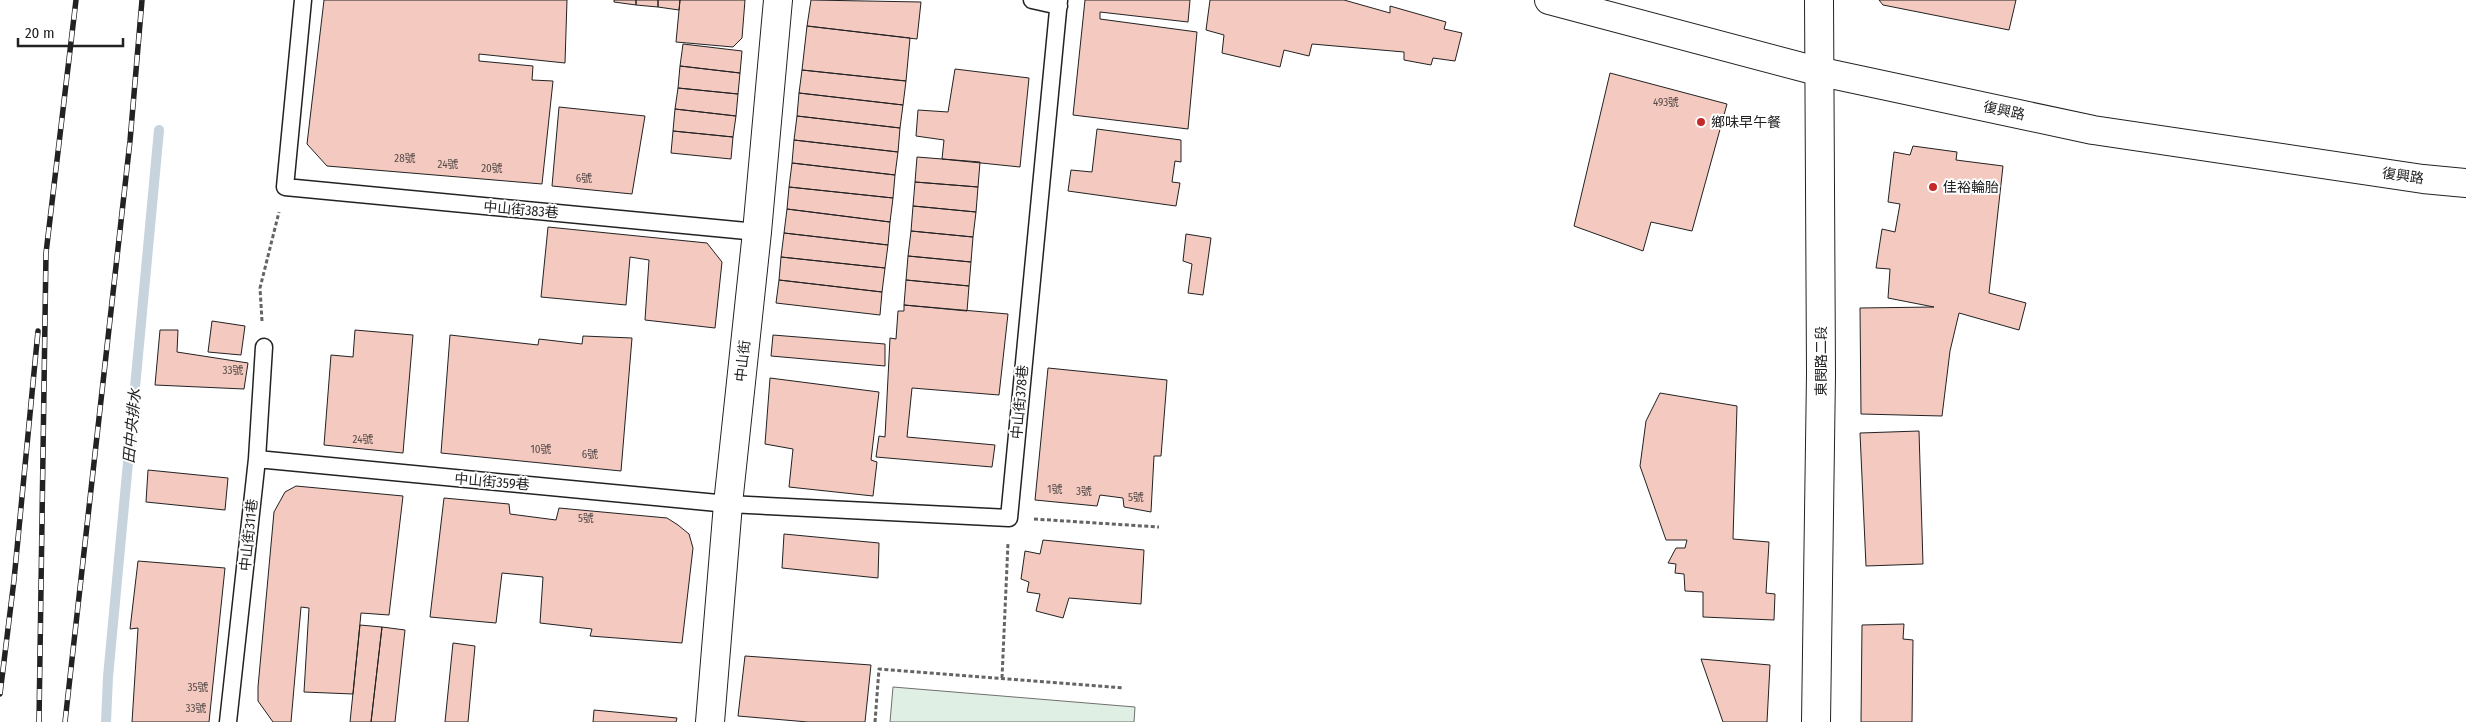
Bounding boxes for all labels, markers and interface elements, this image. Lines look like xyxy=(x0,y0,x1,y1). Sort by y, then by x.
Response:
scale bar xyxy=(18,15,122,47)
text: 20 m xyxy=(25,24,55,42)
house number: 493號 xyxy=(1653,96,1679,109)
street label: 復興路 xyxy=(1982,98,2026,124)
place label: 鄉味早午餐 xyxy=(1711,114,1781,131)
marker: 鄉味早午餐 xyxy=(1695,116,1707,128)
house number: 28號 xyxy=(394,152,416,165)
house number: 24號 xyxy=(438,158,458,171)
house number: 20號 xyxy=(481,162,503,175)
street label: 復興路 xyxy=(2381,165,2425,187)
house number: 6號 xyxy=(576,172,592,185)
place label: 佳裕輪胎 xyxy=(1943,179,1999,196)
marker: 佳裕輪胎 xyxy=(1927,181,1939,193)
street label: 中山街383巷 xyxy=(483,198,559,222)
street label: 東閔路二段 xyxy=(1813,326,1830,396)
street label: 中山街 xyxy=(732,339,754,383)
house number: 33號 xyxy=(223,364,243,377)
street label: 中山街378巷 xyxy=(1008,364,1032,440)
water label: 田中央排水 xyxy=(120,387,144,464)
house number: 24號 xyxy=(353,433,373,446)
house number: 10號 xyxy=(530,443,552,456)
house number: 6號 xyxy=(582,448,598,461)
street label: 中山街359巷 xyxy=(454,470,530,494)
house number: 1號 xyxy=(1047,483,1063,496)
house number: 3號 xyxy=(1076,485,1092,498)
house number: 5號 xyxy=(1128,491,1144,504)
street label: 中山街311巷 xyxy=(237,498,261,572)
house number: 5號 xyxy=(578,512,594,525)
house number: 35號 xyxy=(187,681,209,694)
house number: 33號 xyxy=(186,702,206,715)

